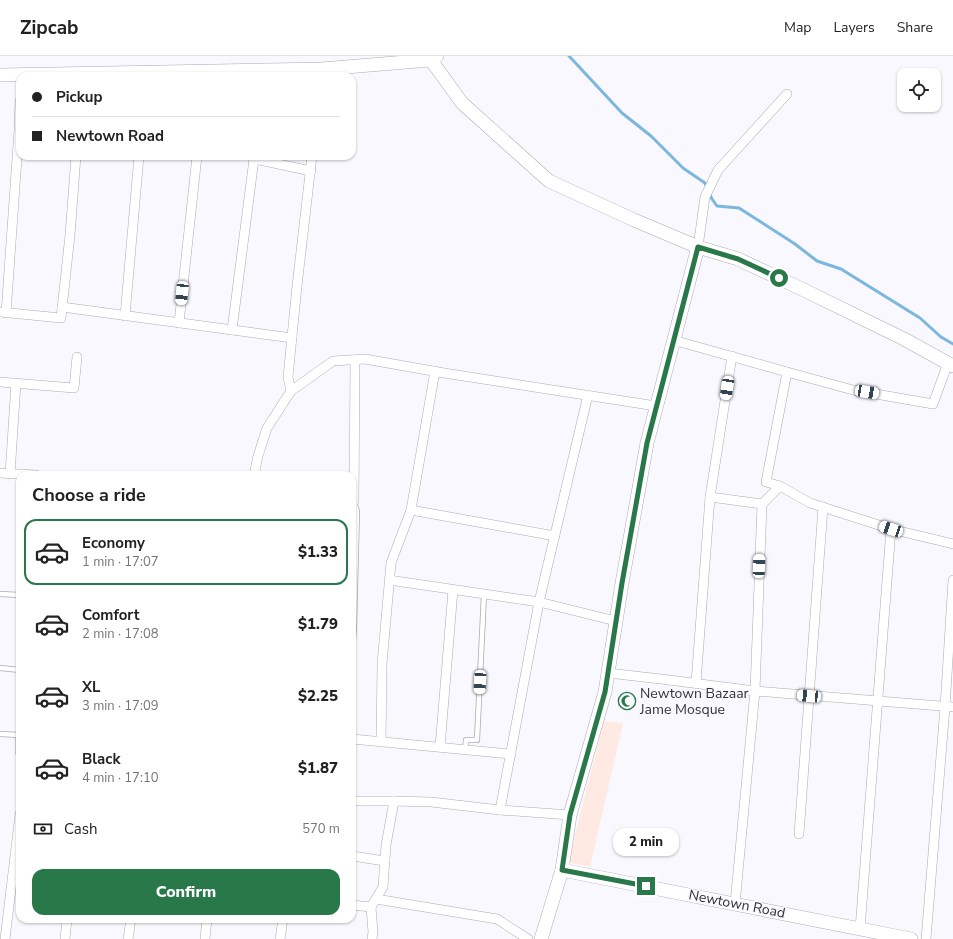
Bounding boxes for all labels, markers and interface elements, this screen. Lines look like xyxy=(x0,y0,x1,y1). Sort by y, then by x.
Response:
text: Zipcab xyxy=(20,15,78,41)
text: Map xyxy=(784,18,811,37)
text: Layers xyxy=(833,18,875,37)
text: Share xyxy=(897,18,933,37)
map controls xyxy=(897,68,941,112)
button: locate xyxy=(897,68,941,112)
text: Pickup xyxy=(56,87,102,107)
text: Newtown Road xyxy=(56,126,164,146)
route start xyxy=(770,269,788,287)
car xyxy=(175,280,189,306)
car xyxy=(719,375,735,401)
car xyxy=(854,384,880,400)
text: Choose a ride xyxy=(32,483,146,507)
car xyxy=(878,520,904,538)
text: Economy xyxy=(82,533,145,553)
icon: car xyxy=(34,534,70,570)
text: $1.33 xyxy=(298,542,338,562)
text: 1 min · 17:07 xyxy=(82,553,158,571)
car xyxy=(753,554,765,578)
text: Comfort xyxy=(82,605,139,625)
icon: car xyxy=(34,606,70,642)
text: $1.79 xyxy=(298,614,338,634)
text: 2 min · 17:08 xyxy=(82,625,158,643)
car xyxy=(473,670,487,694)
text: XL xyxy=(82,677,101,697)
icon: car xyxy=(34,678,70,714)
place label: Newtown Bazaar Jame Mosque xyxy=(639,684,749,719)
text: $2.25 xyxy=(298,686,338,706)
car xyxy=(797,689,821,703)
mosque icon: Newtown Bazaar Jame Mosque xyxy=(617,691,637,711)
text: 3 min · 17:09 xyxy=(82,697,158,715)
text: Black xyxy=(82,749,120,769)
icon: car xyxy=(34,750,70,786)
text: $1.87 xyxy=(298,758,338,778)
text: 4 min · 17:10 xyxy=(82,769,158,787)
icon: cash xyxy=(32,818,54,840)
text: Cash xyxy=(64,819,98,839)
text: 570 m xyxy=(302,820,340,838)
callout: 2 min xyxy=(613,828,679,856)
text: 2 min xyxy=(629,833,663,851)
button: Confirm xyxy=(32,869,340,915)
route end xyxy=(637,877,655,895)
street label: Newtown Road xyxy=(687,885,787,923)

